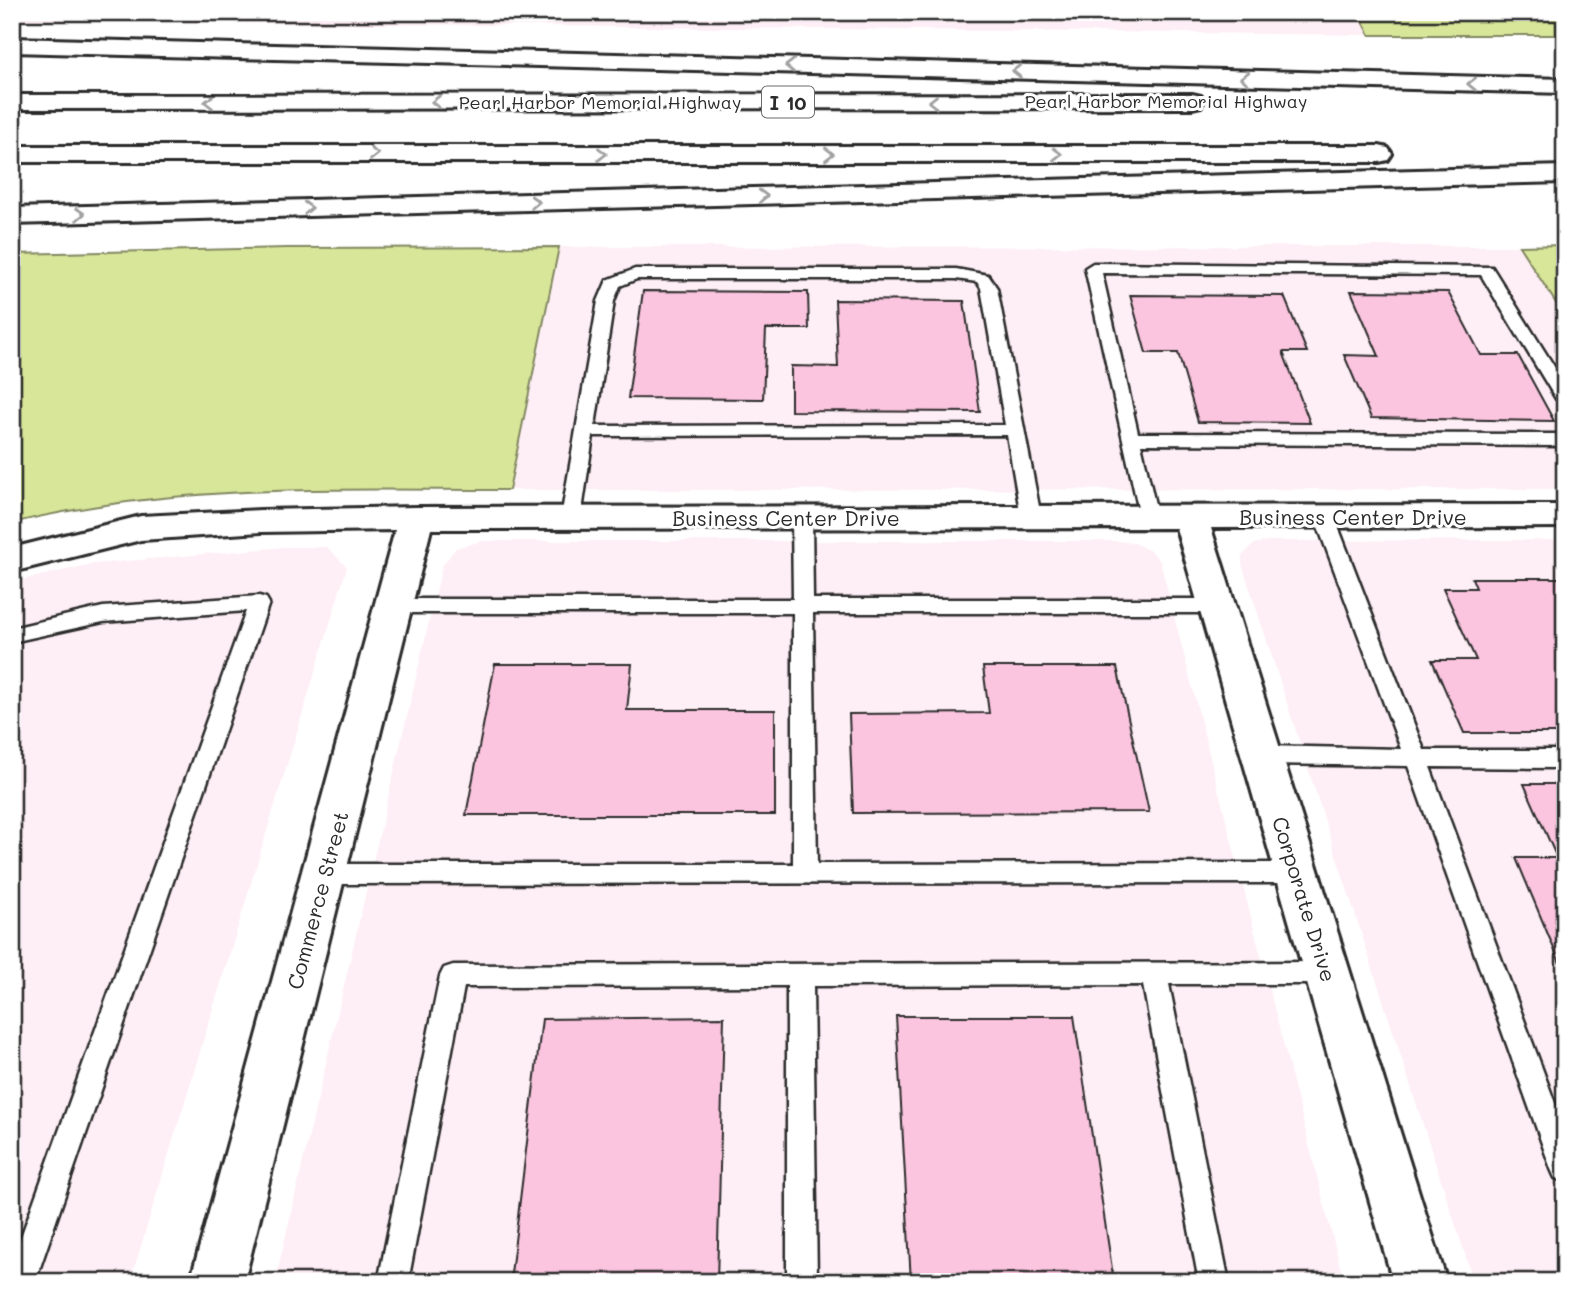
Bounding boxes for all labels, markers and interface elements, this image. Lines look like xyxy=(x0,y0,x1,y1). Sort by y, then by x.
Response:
one-way arrow xyxy=(784,58,795,74)
one-way arrow xyxy=(1011,64,1022,79)
one-way arrow xyxy=(1239,70,1250,85)
one-way arrow xyxy=(1466,76,1477,91)
road number: I 10 xyxy=(762,86,814,118)
street label: Pearl Harbor Memorial Highway xyxy=(1025,89,1307,113)
street label: Pearl Harbor Memorial Highway xyxy=(459,90,741,114)
one-way arrow xyxy=(203,94,213,110)
one-way arrow xyxy=(430,94,441,110)
one-way arrow xyxy=(927,94,938,110)
one-way arrow xyxy=(370,146,380,162)
one-way arrow xyxy=(597,146,608,162)
one-way arrow xyxy=(825,146,835,162)
one-way arrow xyxy=(1052,146,1063,162)
one-way arrow xyxy=(757,188,768,203)
one-way arrow xyxy=(530,194,541,209)
one-way arrow xyxy=(303,200,314,215)
one-way arrow xyxy=(75,206,86,221)
street label: Business Center Drive xyxy=(1239,503,1467,530)
street label: Business Center Drive xyxy=(672,504,900,531)
street label: Commerce Street xyxy=(280,808,354,992)
street label: Corporate Drive xyxy=(1267,813,1343,985)

